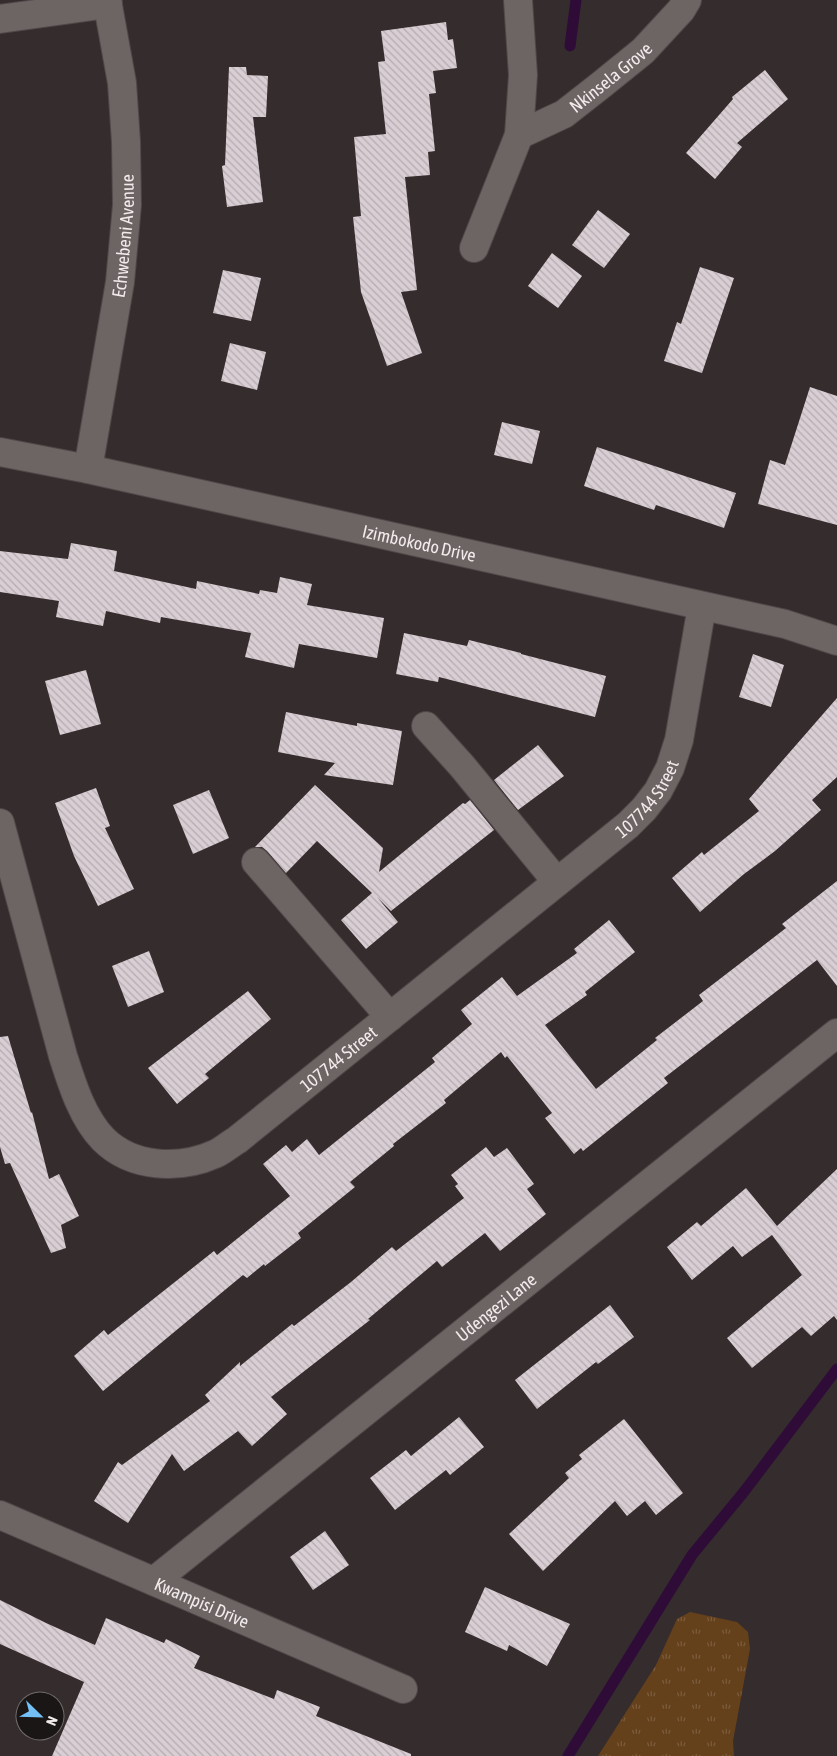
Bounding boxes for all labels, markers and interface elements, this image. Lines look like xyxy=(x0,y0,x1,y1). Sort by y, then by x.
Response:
street label: Nkinsela Grove xyxy=(565,38,656,116)
street label: Echwebeni Avenue xyxy=(107,174,138,299)
street label: Izimbokodo Drive xyxy=(361,520,478,565)
street label: 107744 Street xyxy=(611,757,682,842)
street label: 107744 Street xyxy=(295,1021,381,1096)
street label: Udengezi Lane xyxy=(451,1268,540,1345)
street label: Kwampisi Drive xyxy=(152,1573,252,1632)
north arrow xyxy=(15,1691,65,1741)
text: N xyxy=(43,1714,61,1728)

